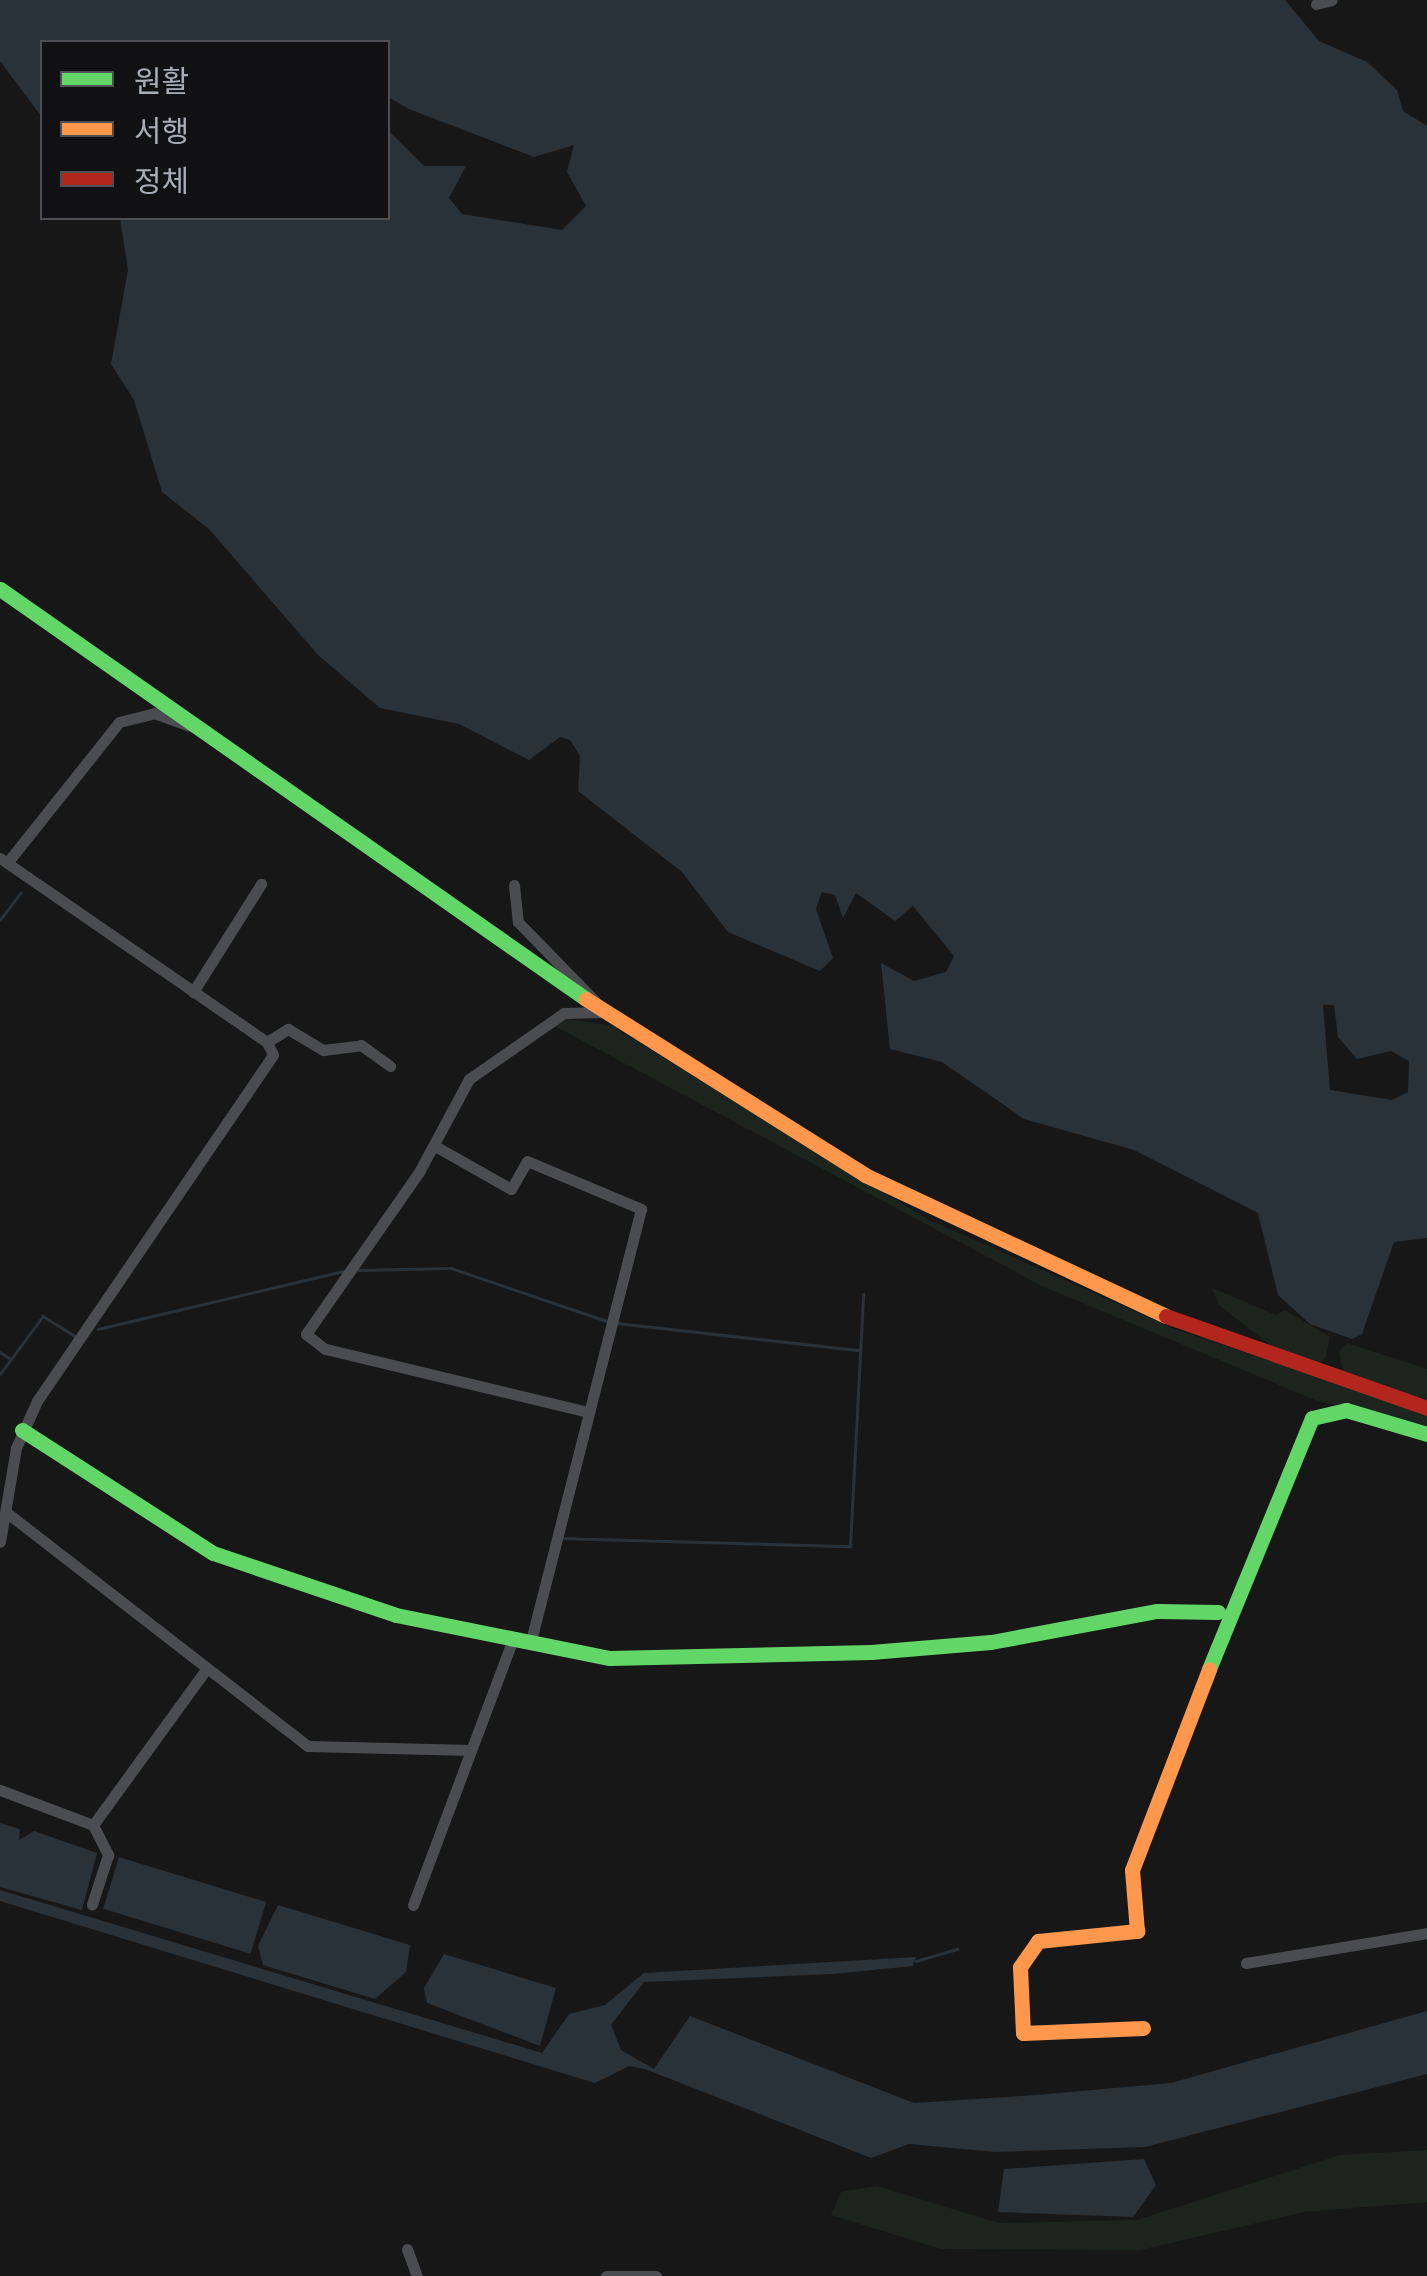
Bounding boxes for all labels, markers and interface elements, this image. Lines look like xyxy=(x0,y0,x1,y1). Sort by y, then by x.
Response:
legend xyxy=(40,40,390,220)
text: 원활 xyxy=(134,60,189,101)
text: 서행 xyxy=(134,110,189,151)
text: 정체 xyxy=(134,160,189,201)

